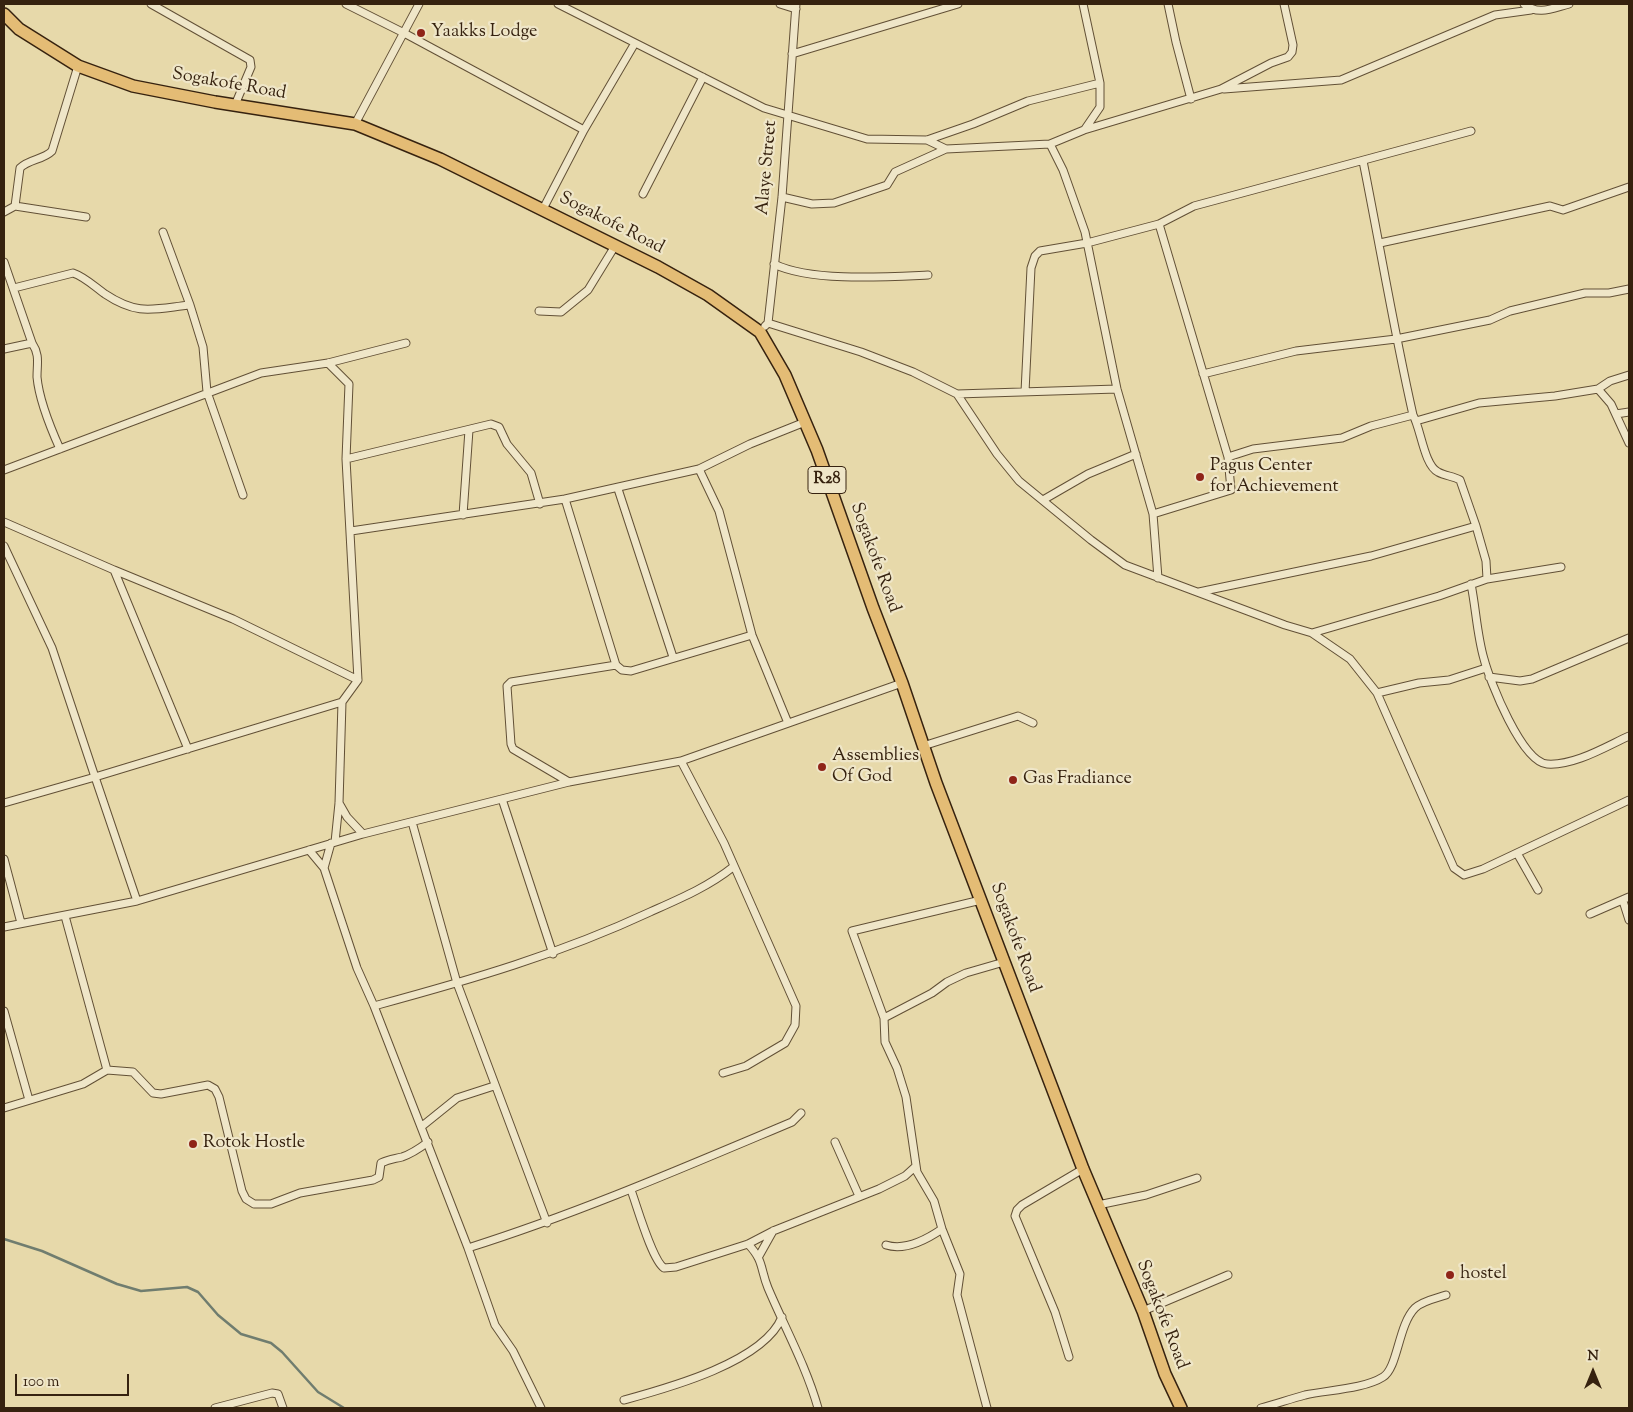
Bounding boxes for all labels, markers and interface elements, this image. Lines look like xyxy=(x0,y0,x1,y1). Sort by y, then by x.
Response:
place label: Yaakks Lodge xyxy=(431,22,537,44)
marker: Yaakks Lodge xyxy=(415,27,427,39)
street label: Sogakofe Road xyxy=(170,64,288,106)
street label: Alaye Street xyxy=(753,120,783,216)
street label: Sogakofe Road xyxy=(555,188,667,260)
place label: Pagus Center for Achievement xyxy=(1210,456,1339,498)
road number: R28 xyxy=(808,466,846,494)
marker: Pagus Center for Achievement xyxy=(1194,471,1206,483)
street label: Sogakofe Road xyxy=(844,500,904,616)
place label: Assemblies Of God xyxy=(832,746,919,789)
marker: Assemblies Of God xyxy=(816,761,828,773)
place label: Gas Fradiance xyxy=(1023,769,1132,791)
marker: Gas Fradiance xyxy=(1007,774,1019,786)
street label: Sogakofe Road xyxy=(984,880,1044,996)
place label: Rotok Hostle xyxy=(203,1133,305,1155)
marker: Rotok Hostle xyxy=(187,1138,199,1150)
street label: Sogakofe Road xyxy=(1130,1257,1192,1373)
place label: hostel xyxy=(1460,1264,1507,1286)
marker: hostel xyxy=(1444,1269,1456,1281)
north arrow xyxy=(1568,1347,1618,1397)
text: N xyxy=(1587,1347,1599,1367)
scale bar xyxy=(18,1364,131,1396)
text: 100 m xyxy=(23,1372,59,1393)

